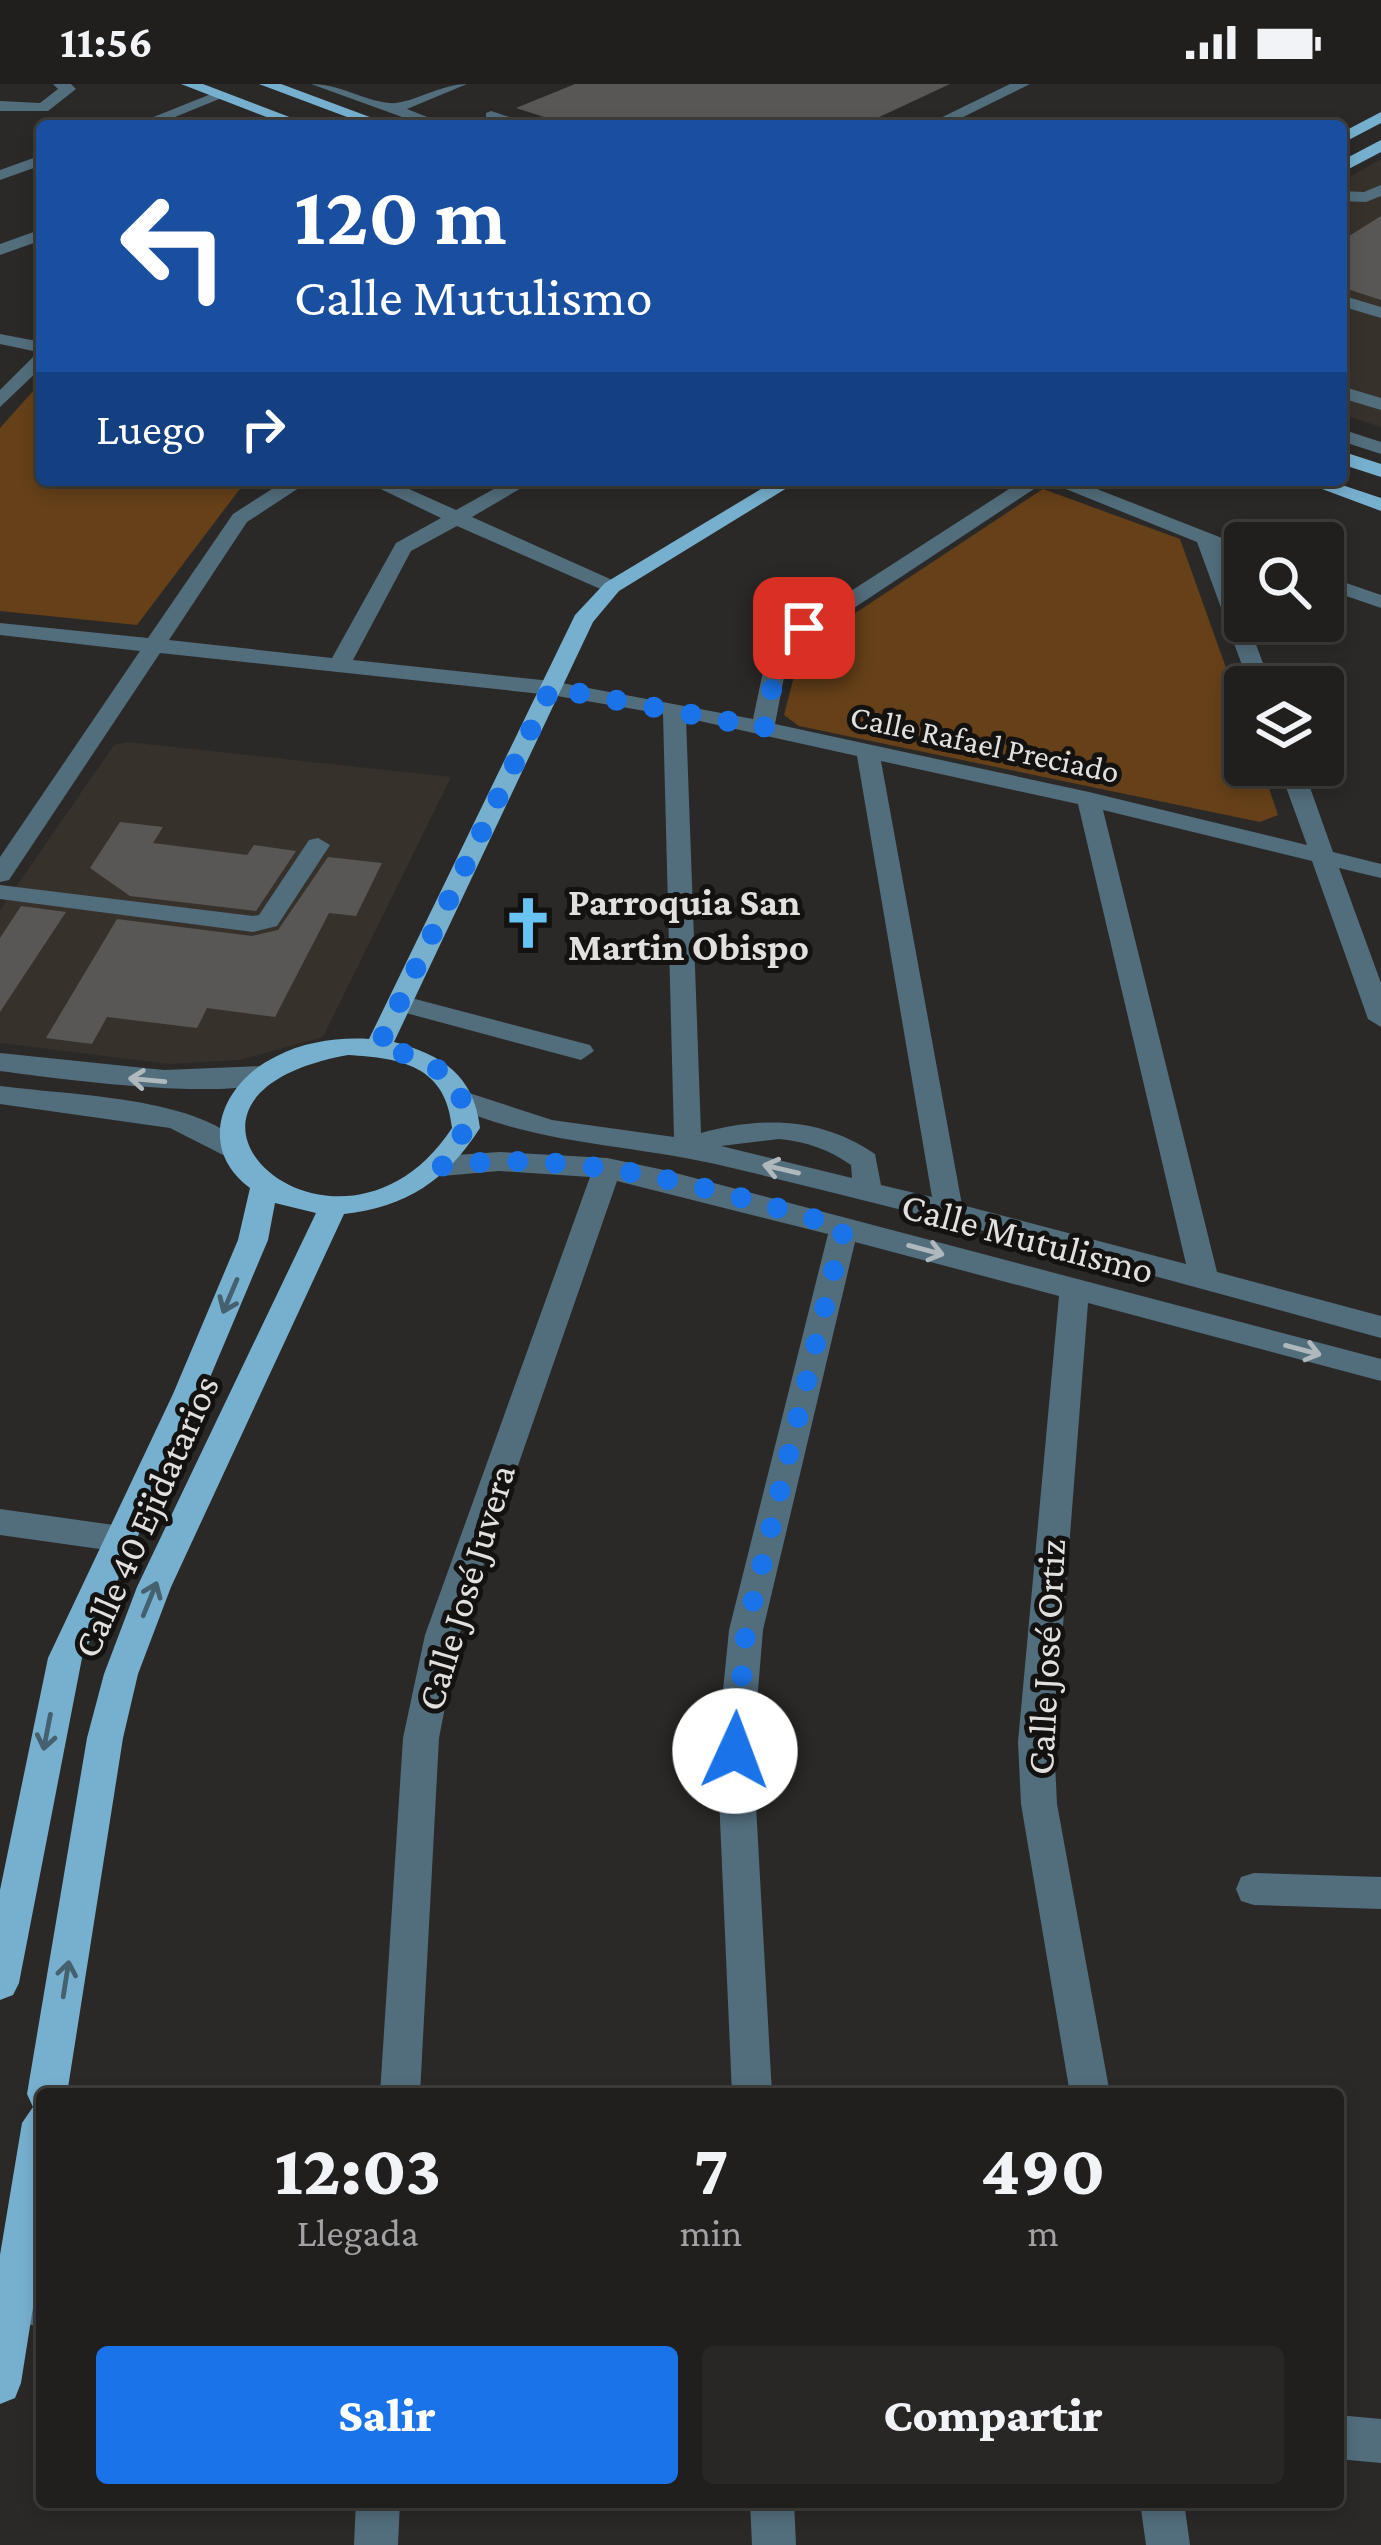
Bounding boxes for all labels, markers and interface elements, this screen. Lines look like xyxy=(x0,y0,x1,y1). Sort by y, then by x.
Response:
text: 11:56 xyxy=(60,17,153,67)
icon: left xyxy=(96,168,252,324)
text: 120 m xyxy=(294,169,507,262)
text: Calle Mutulismo xyxy=(294,267,653,327)
icon: right xyxy=(230,396,296,462)
text: Luego xyxy=(96,404,206,454)
map controls xyxy=(1224,522,1344,786)
button: search xyxy=(1224,522,1344,642)
pin xyxy=(753,577,855,679)
icon: arrive xyxy=(771,595,837,661)
button: layers xyxy=(1224,666,1344,786)
street label: Calle Rafael Preciado xyxy=(847,697,1123,790)
place label: Parroquia San Martin Obispo xyxy=(568,880,809,968)
church icon: Parroquia San Martin Obispo xyxy=(499,894,557,952)
one-way arrow xyxy=(128,1068,167,1091)
one-way arrow xyxy=(762,1157,800,1180)
street label: Calle Mutulismo xyxy=(897,1183,1158,1292)
one-way arrow xyxy=(906,1240,944,1262)
one-way arrow xyxy=(217,1278,239,1314)
one-way arrow xyxy=(1283,1340,1321,1362)
street label: Calle 40 Ejidatarios xyxy=(64,1369,229,1665)
street label: Calle José Juvera xyxy=(408,1459,523,1715)
street label: Calle José Ortiz xyxy=(1018,1538,1073,1776)
one-way arrow xyxy=(140,1582,162,1619)
position arrow xyxy=(672,1688,798,1814)
one-way arrow xyxy=(35,1712,57,1751)
one-way arrow xyxy=(55,1960,78,1999)
text: 12:03 xyxy=(275,2129,441,2209)
text: 7 xyxy=(693,2129,729,2209)
text: 490 xyxy=(981,2129,1105,2209)
text: Llegada xyxy=(297,2211,419,2254)
text: min xyxy=(680,2211,742,2254)
text: m xyxy=(1027,2211,1059,2254)
button: Salir xyxy=(96,2346,678,2484)
button: Compartir xyxy=(702,2346,1284,2484)

